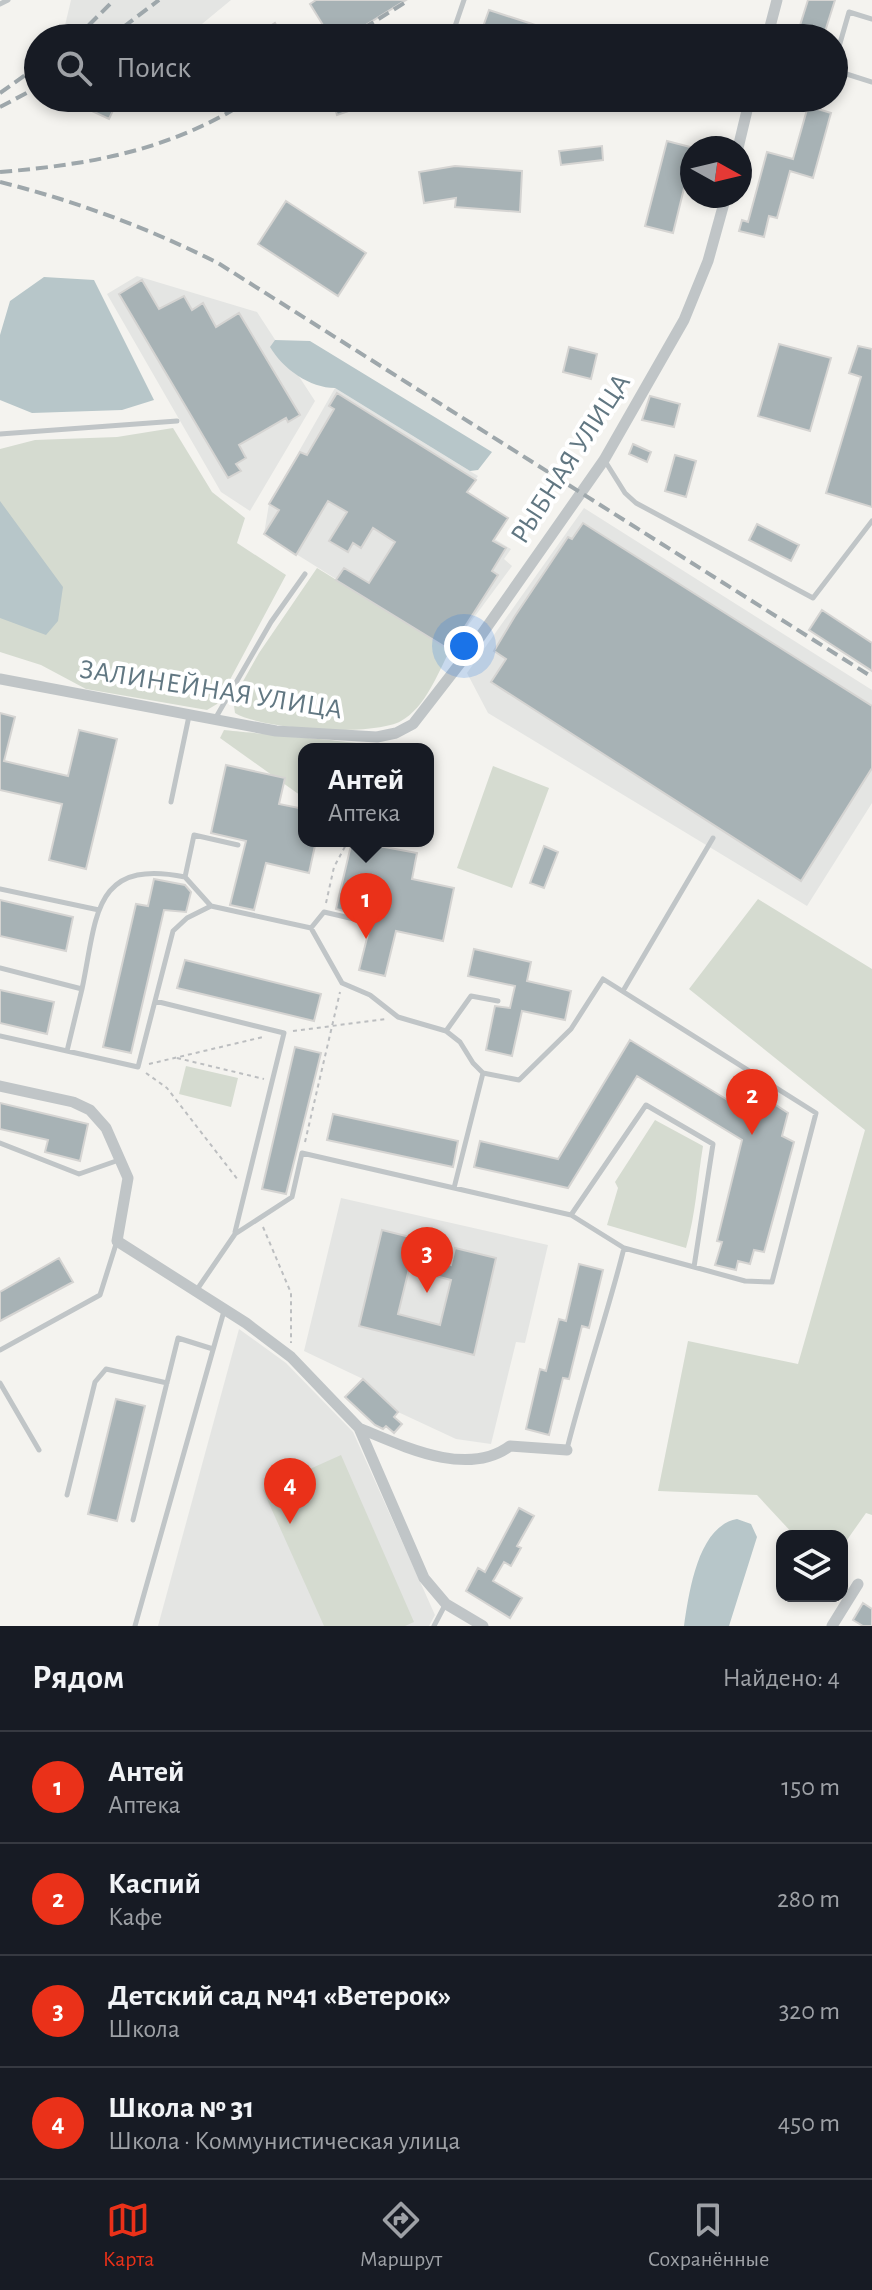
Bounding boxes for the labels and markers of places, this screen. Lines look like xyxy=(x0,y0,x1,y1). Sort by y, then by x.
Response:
pin: 1 xyxy=(340,873,392,939)
pin: 2 xyxy=(726,1069,778,1135)
pin: 3 xyxy=(401,1227,453,1293)
pin: 4 xyxy=(264,1458,316,1524)

